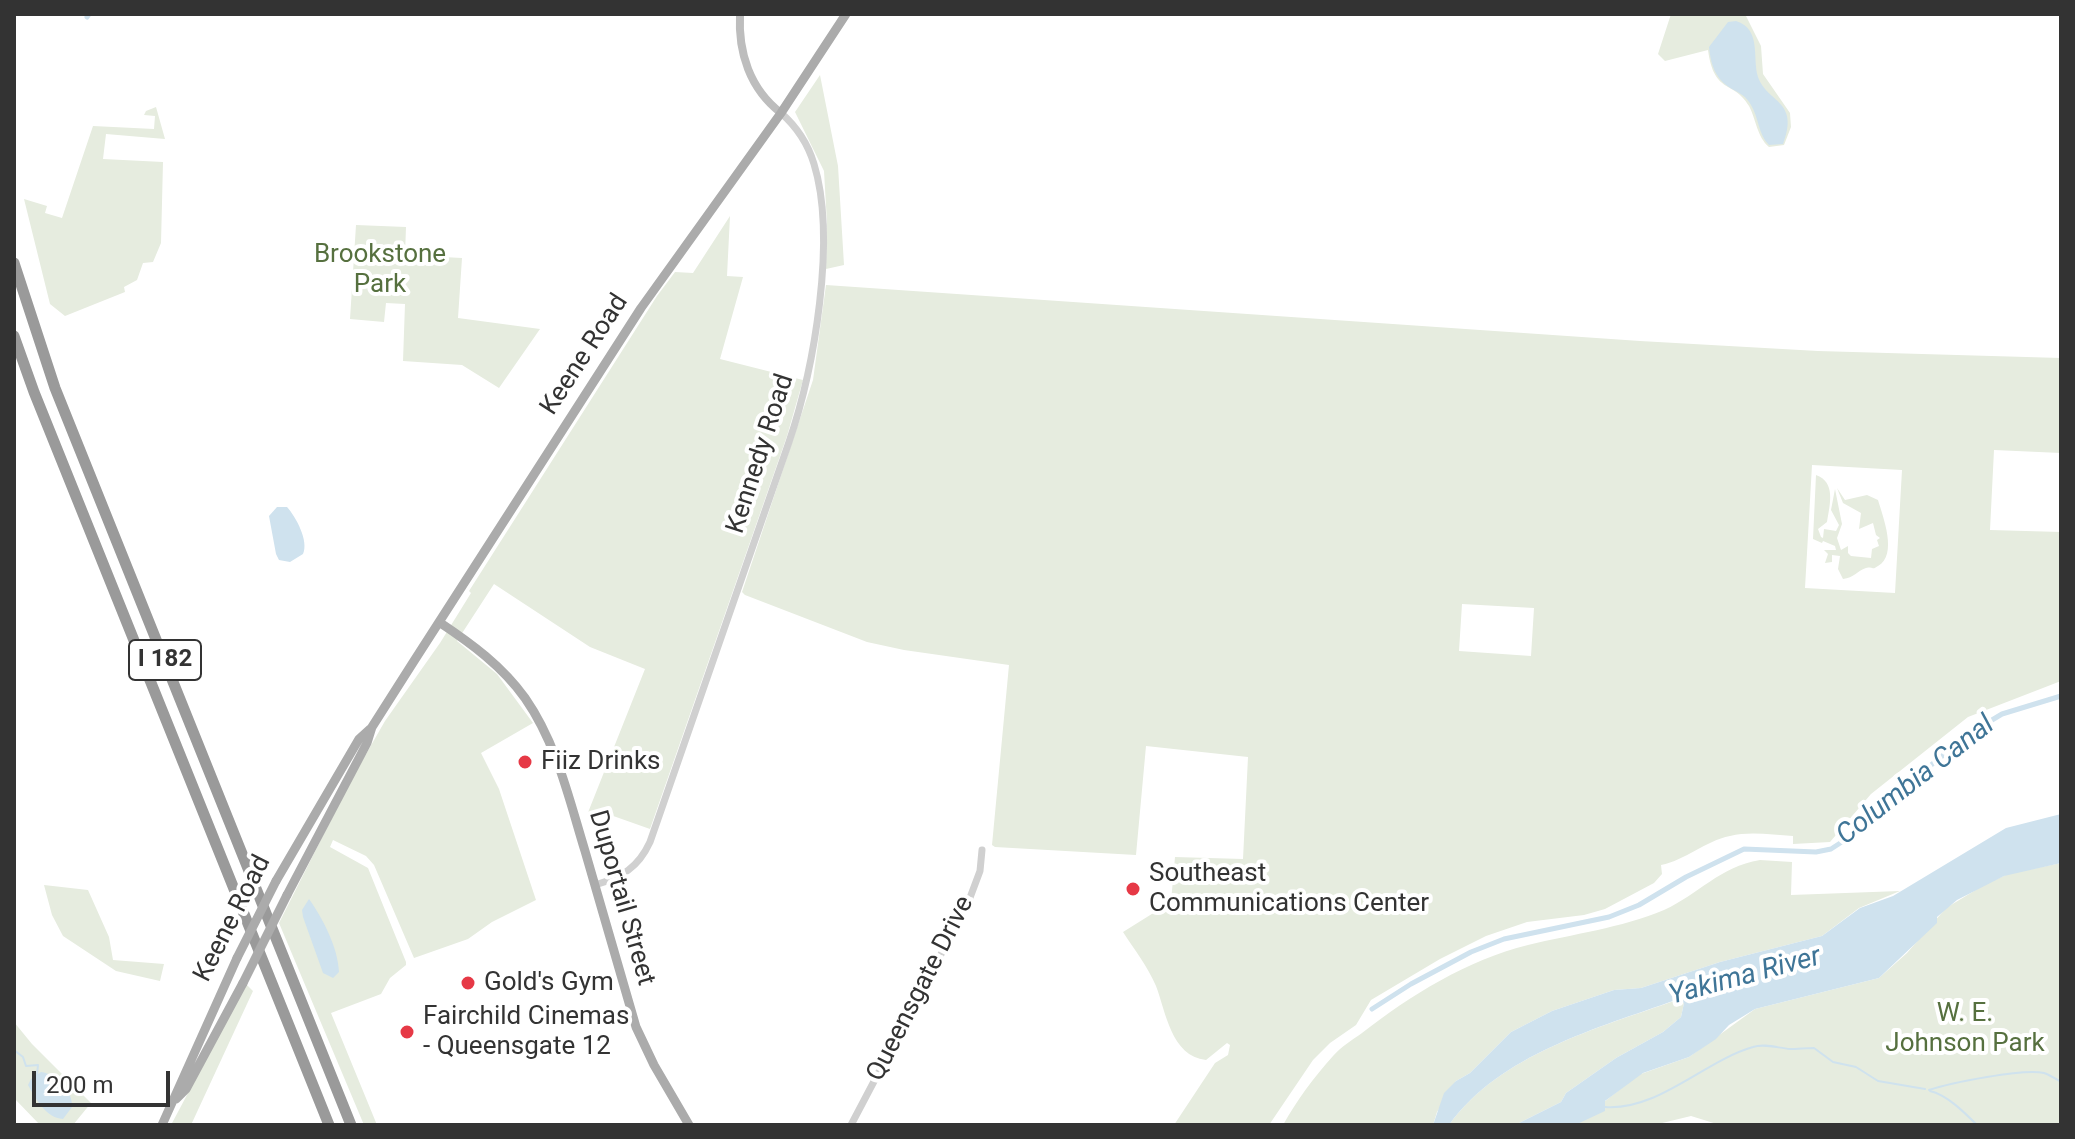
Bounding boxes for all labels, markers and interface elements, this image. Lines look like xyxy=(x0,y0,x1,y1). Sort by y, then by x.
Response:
park label: Brookstone Park xyxy=(314,239,446,300)
street label: Keene Road xyxy=(534,289,636,421)
street label: Kennedy Road xyxy=(721,371,801,537)
road number: I 182 xyxy=(129,640,201,680)
water label: Columbia Canal xyxy=(1830,709,2002,853)
place label: Fiiz Drinks xyxy=(541,746,661,778)
marker: Fiiz Drinks xyxy=(516,753,534,771)
street label: Duportail Street xyxy=(581,807,661,989)
street label: Keene Road xyxy=(188,851,278,987)
place label: Southeast Communications Center xyxy=(1149,858,1429,920)
marker: Southeast Communications Center xyxy=(1124,880,1142,898)
street label: Queensgate Drive xyxy=(861,891,981,1087)
water label: Yakima River xyxy=(1665,941,1825,1013)
place label: Gold's Gym xyxy=(484,967,614,999)
marker: Gold's Gym xyxy=(459,974,477,992)
park label: W. E. Johnson Park xyxy=(1885,998,2045,1060)
place label: Fairchild Cinemas - Queensgate 12 xyxy=(423,1001,629,1062)
marker: Fairchild Cinemas - Queensgate 12 xyxy=(398,1023,416,1041)
scale bar xyxy=(36,1055,174,1105)
text: 200 m xyxy=(46,1071,113,1099)

